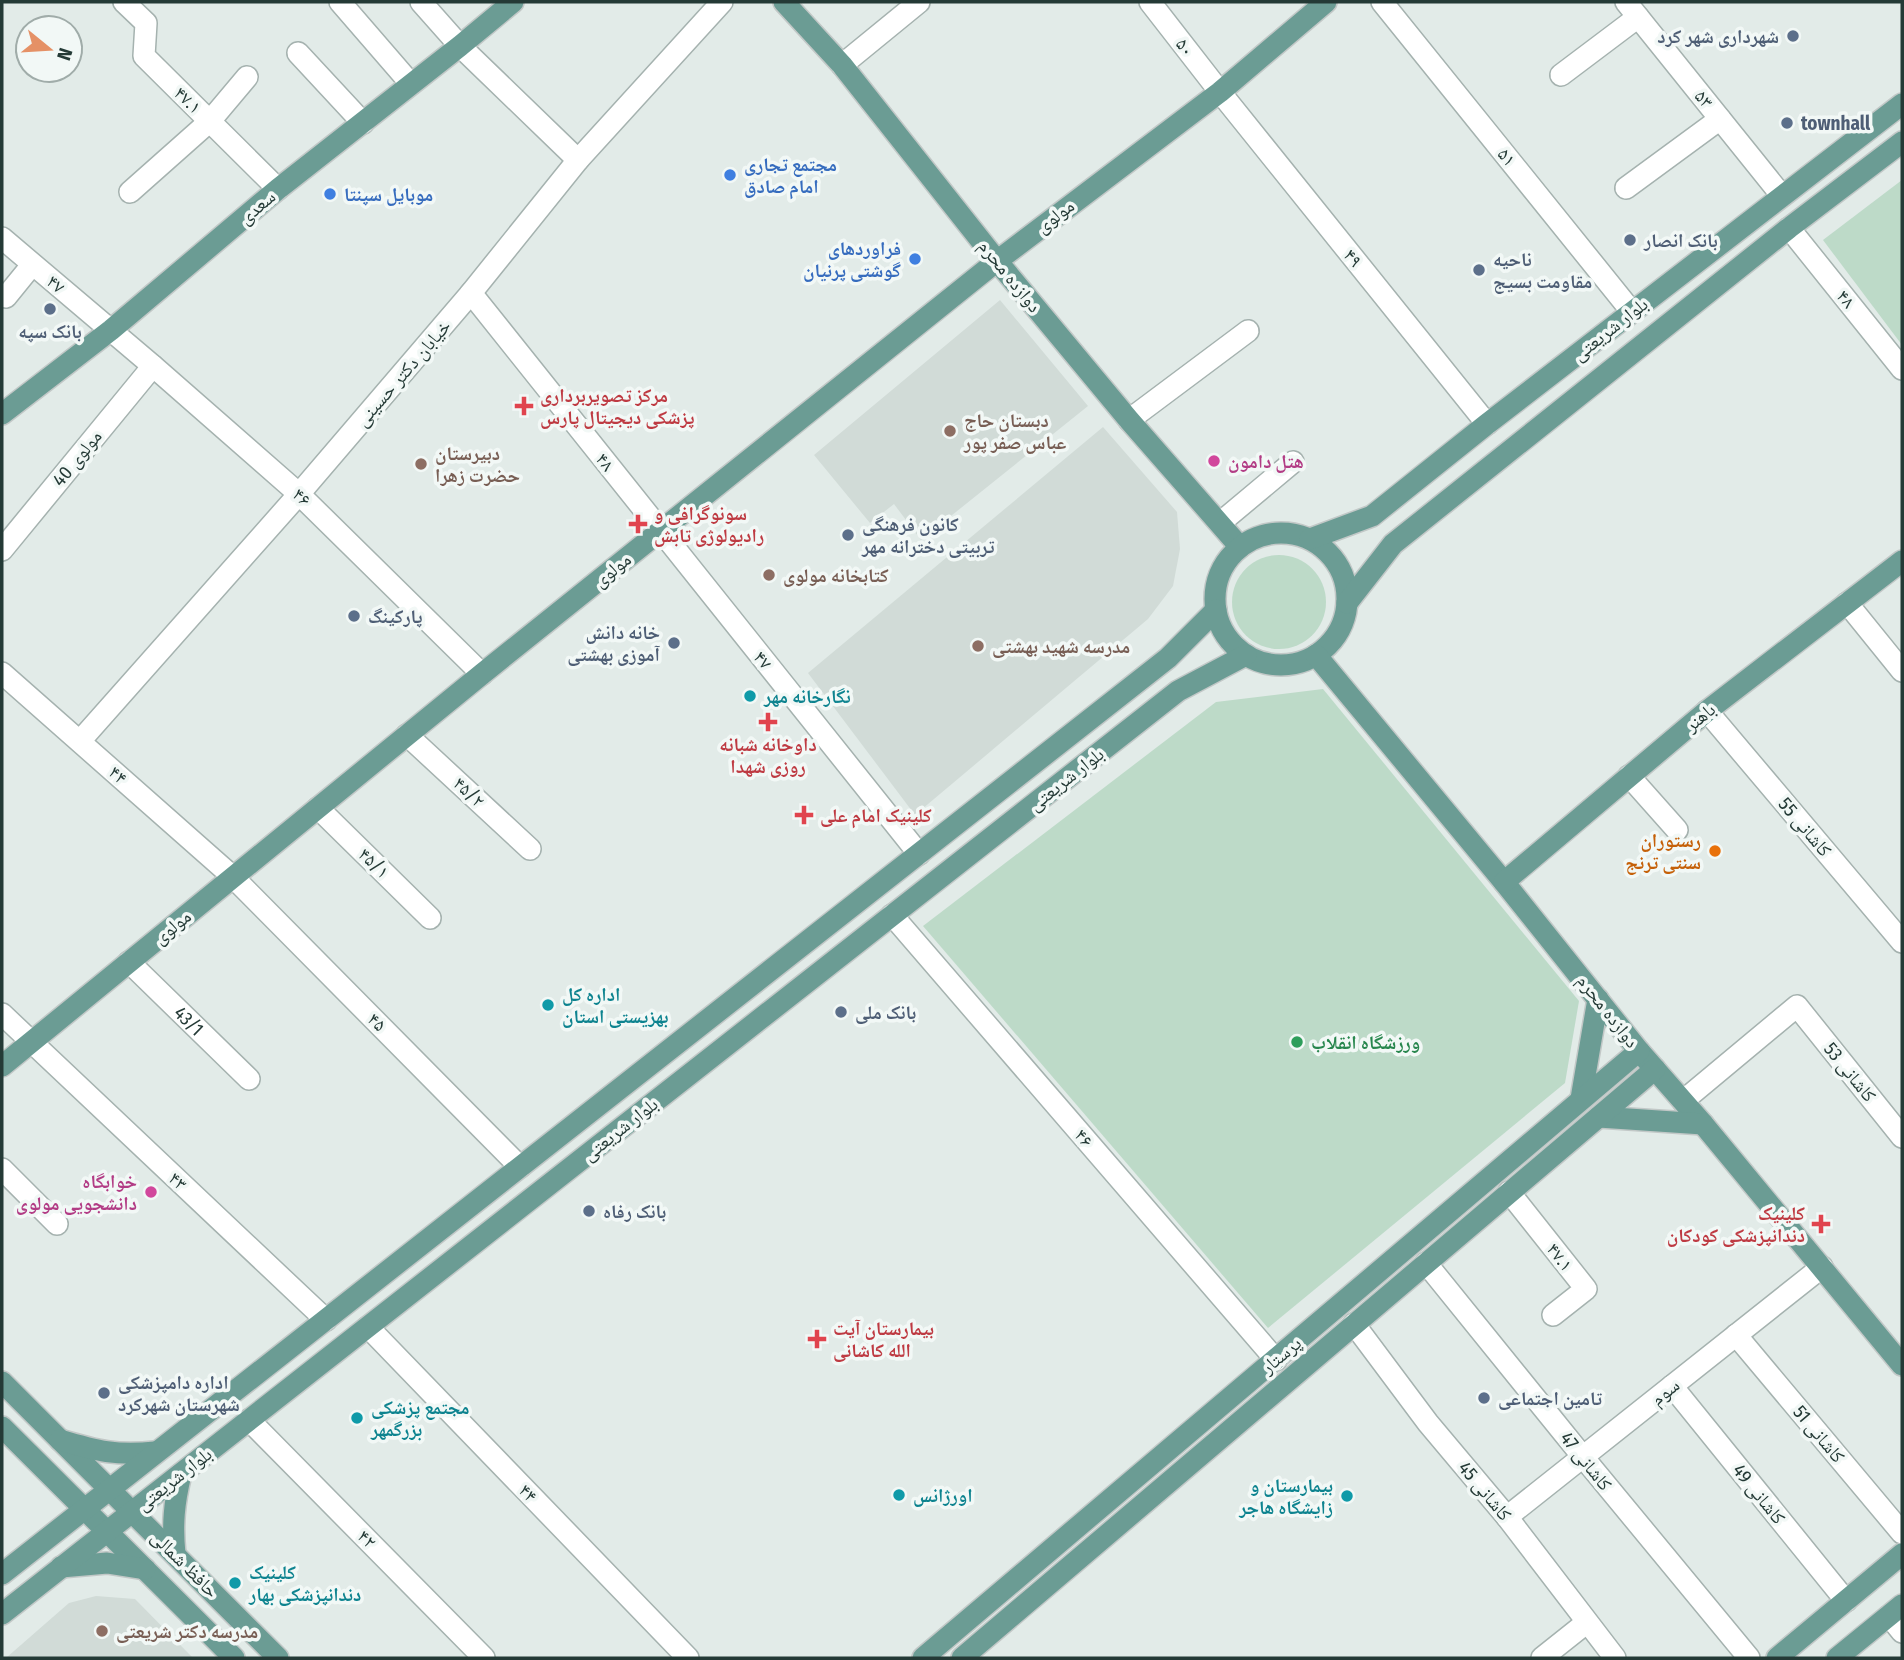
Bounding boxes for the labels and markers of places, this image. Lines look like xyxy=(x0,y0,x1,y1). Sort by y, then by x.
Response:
place label: شهرداری شهر کرد xyxy=(1657,25,1779,48)
marker: شهرداری شهر کرد xyxy=(1785,28,1801,44)
place label: townhall xyxy=(1801,112,1871,135)
marker: townhall xyxy=(1779,115,1795,131)
place label: مجتمع تجاری امام صادق xyxy=(744,153,837,200)
marker: مجتمع تجاری امام صادق xyxy=(722,167,738,183)
place label: موبایل سپنتا xyxy=(344,183,433,206)
marker: موبایل سپنتا xyxy=(322,186,338,202)
place label: بانک انصار xyxy=(1643,229,1718,252)
marker: بانک انصار xyxy=(1622,232,1638,248)
place label: فراوردهای گوشتی پرنیان xyxy=(803,237,902,282)
place label: ناحیه مقاومت بسیج xyxy=(1493,248,1592,294)
marker: فراوردهای گوشتی پرنیان xyxy=(907,251,923,267)
marker: ناحیه مقاومت بسیج xyxy=(1471,262,1487,278)
marker: بانک سپه xyxy=(42,301,58,317)
place label: بانک سپه xyxy=(18,320,82,343)
place label: مرکز تصویربرداری پزشکی دیجیتال پارس xyxy=(540,384,695,429)
marker: مرکز تصویربرداری پزشکی دیجیتال پارس xyxy=(514,396,534,416)
place label: دبستان حاج عباس صفر پور xyxy=(963,409,1066,454)
marker: دبستان حاج عباس صفر پور xyxy=(942,423,958,439)
place label: دبیرستان حضرت زهرا xyxy=(435,442,520,487)
place label: هتل دامون xyxy=(1228,450,1304,473)
marker: هتل دامون xyxy=(1206,453,1222,469)
marker: دبیرستان حضرت زهرا xyxy=(413,456,429,472)
place label: سونوگرافی و رادیولوژی تابش xyxy=(654,502,764,547)
place label: کانون فرهنگی تربیتی دخترانه مهر xyxy=(861,513,995,558)
marker: سونوگرافی و رادیولوژی تابش xyxy=(628,514,648,534)
marker: کانون فرهنگی تربیتی دخترانه مهر xyxy=(840,527,856,543)
place label: کتابخانه مولوی xyxy=(783,564,889,587)
marker: کتابخانه مولوی xyxy=(761,567,777,583)
place label: پارکینگ xyxy=(368,605,423,628)
marker: پارکینگ xyxy=(346,608,362,624)
place label: خانه دانش آموزی بهشتی xyxy=(567,621,661,666)
marker: خانه دانش آموزی بهشتی xyxy=(666,635,682,651)
place label: مدرسه شهید بهشتی xyxy=(992,635,1130,658)
marker: مدرسه شهید بهشتی xyxy=(970,638,986,654)
place label: نگارخانه مهر xyxy=(763,685,851,708)
marker: نگارخانه مهر xyxy=(742,688,758,704)
marker: داوخانه شبانه روزی شهدا xyxy=(760,714,776,730)
place label: داوخانه شبانه روزی شهدا xyxy=(719,733,817,778)
place label: کلینیک امام علی xyxy=(820,804,932,829)
marker: کلینیک امام علی xyxy=(794,805,814,825)
place label: رستوران سنتی ترنج xyxy=(1625,829,1701,875)
marker: رستوران سنتی ترنج xyxy=(1707,843,1723,859)
place label: اداره کل بهزیستی استان xyxy=(562,983,668,1028)
marker: اداره کل بهزیستی استان xyxy=(540,997,556,1013)
place label: بانک ملی xyxy=(855,1001,916,1024)
marker: بانک ملی xyxy=(833,1004,849,1020)
place label: ورزشگاه انقلاب xyxy=(1311,1031,1420,1054)
marker: ورزشگاه انقلاب xyxy=(1289,1034,1305,1050)
place label: خوابگاه دانشجویی مولوی xyxy=(16,1170,137,1215)
marker: خوابگاه دانشجویی مولوی xyxy=(143,1184,159,1200)
place label: بانک رفاه xyxy=(603,1200,666,1223)
place label: کلینیک دندانپزشکی کودکان xyxy=(1667,1202,1806,1247)
marker: بانک رفاه xyxy=(581,1203,597,1219)
marker: کلینیک دندانپزشکی کودکان xyxy=(1811,1214,1831,1234)
place label: بیمارستان آیت الله کاشانی xyxy=(833,1317,934,1362)
marker: بیمارستان آیت الله کاشانی xyxy=(807,1329,827,1349)
place label: اداره دامپزشکی شهرستان شهرکرد xyxy=(118,1371,240,1416)
marker: اداره دامپزشکی شهرستان شهرکرد xyxy=(96,1385,112,1401)
place label: تامین اجتماعی xyxy=(1498,1387,1603,1410)
marker: تامین اجتماعی xyxy=(1476,1390,1492,1406)
place label: مجتمع پزشکی بزرگمهر xyxy=(370,1396,469,1441)
marker: مجتمع پزشکی بزرگمهر xyxy=(349,1410,365,1426)
place label: بیمارستان و زایشگاه هاجر xyxy=(1238,1474,1333,1519)
place label: اورژانس xyxy=(913,1484,973,1507)
marker: اورژانس xyxy=(891,1487,907,1503)
marker: بیمارستان و زایشگاه هاجر xyxy=(1339,1488,1355,1504)
place label: کلینیک دندانپزشکی بهار xyxy=(248,1561,361,1606)
marker: کلینیک دندانپزشکی بهار xyxy=(227,1575,243,1591)
place label: مدرسه دکتر شریعتی xyxy=(116,1620,258,1643)
marker: مدرسه دکتر شریعتی xyxy=(94,1623,110,1639)

